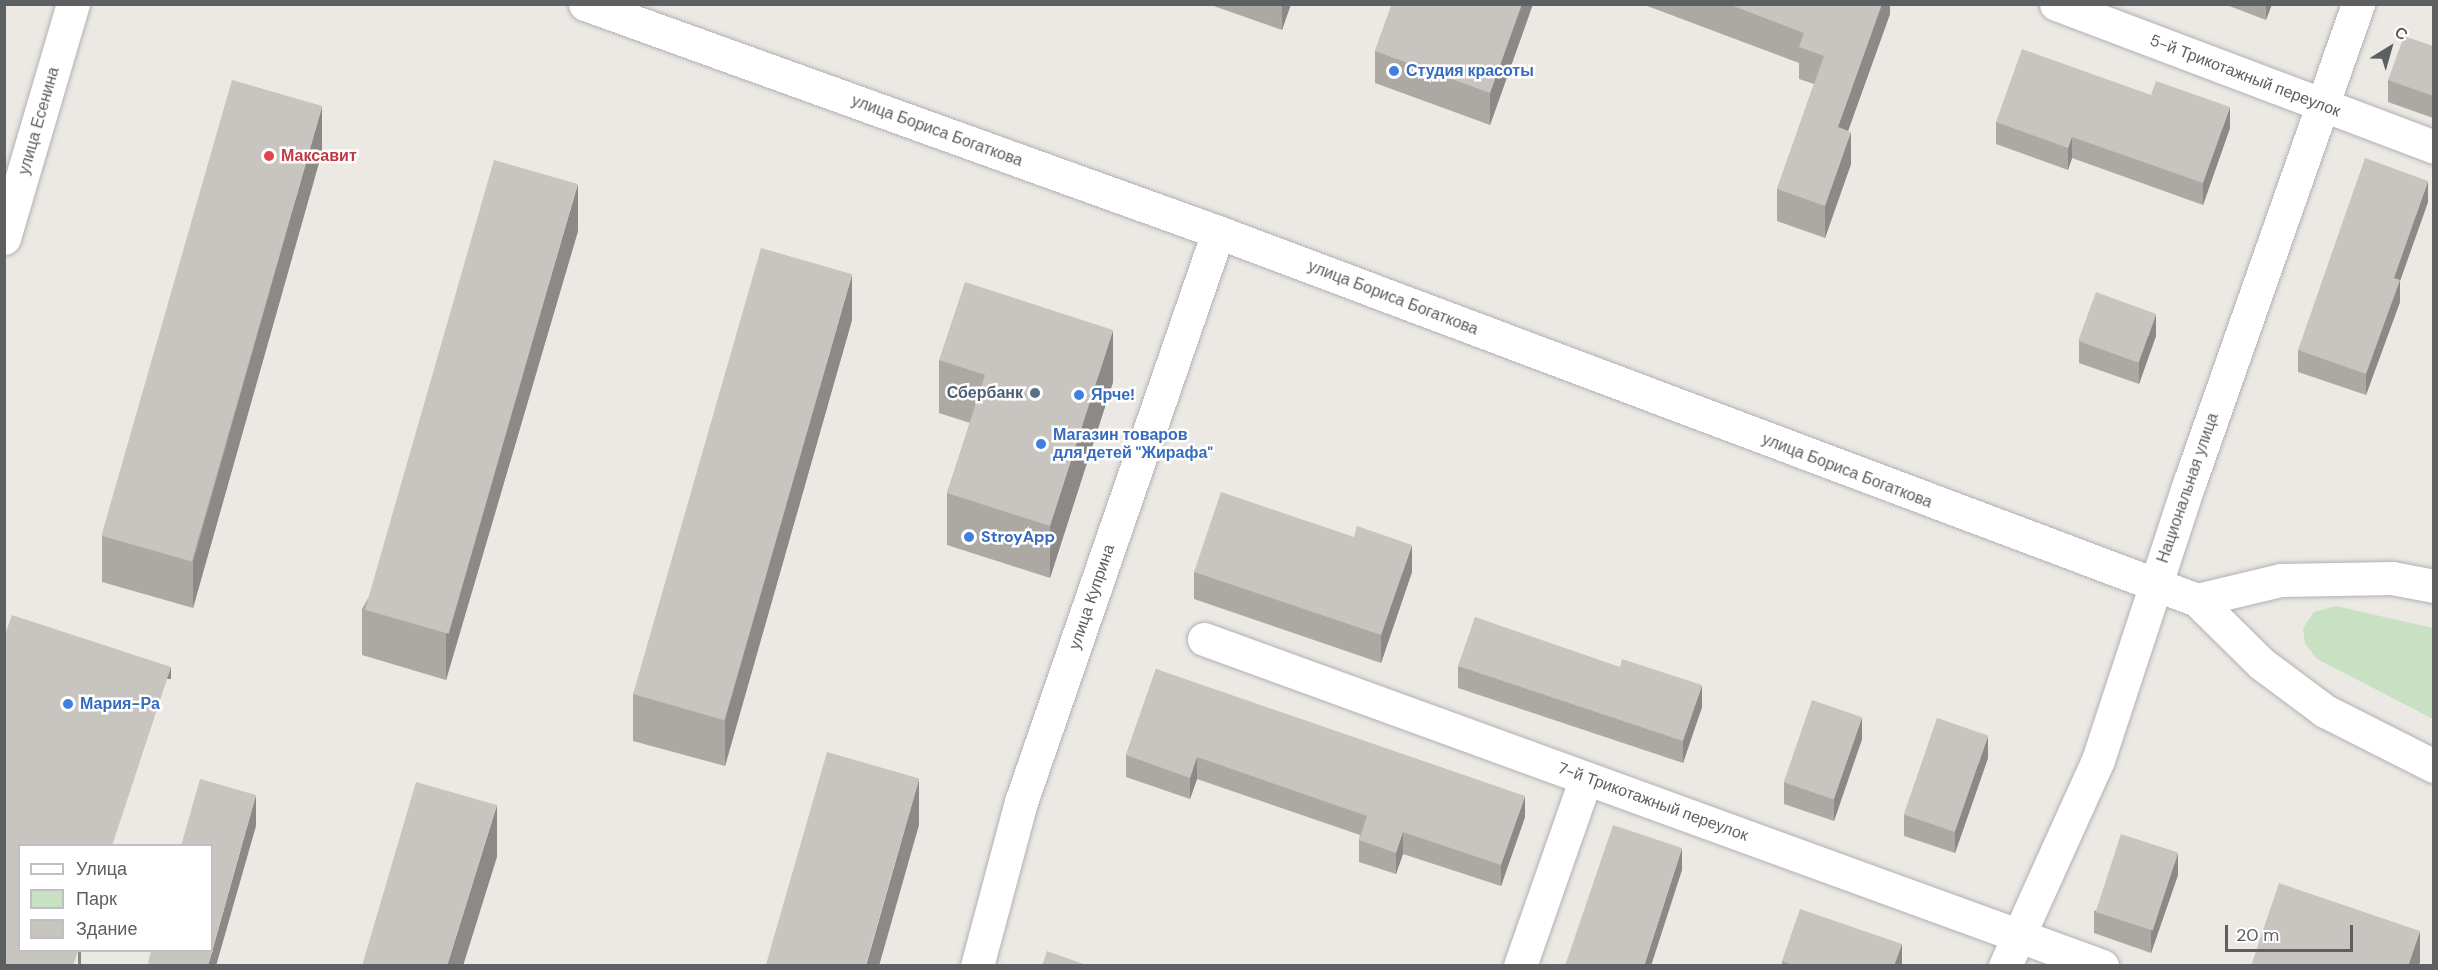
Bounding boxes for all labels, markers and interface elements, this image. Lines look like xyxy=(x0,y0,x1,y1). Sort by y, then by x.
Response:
north arrow xyxy=(2360,18,2420,78)
text: С xyxy=(2390,21,2412,45)
street label: 5-й Трикотажный переулок xyxy=(2147,31,2343,121)
place label: Студия красоты xyxy=(1406,61,1534,81)
marker: Студия красоты xyxy=(1387,64,1401,78)
street label: улица Есенина xyxy=(14,65,64,177)
street label: улица Бориса Богаткова xyxy=(849,91,1025,171)
place label: Максавит xyxy=(281,146,357,166)
marker: Максавит xyxy=(262,149,276,163)
street label: улица Бориса Богаткова xyxy=(1305,257,1481,339)
place label: Сбербанк xyxy=(947,383,1023,403)
place label: Ярче! xyxy=(1091,385,1135,405)
marker: Сбербанк xyxy=(1028,386,1042,400)
marker: Ярче! xyxy=(1072,388,1086,402)
street label: Национальная улица xyxy=(2153,410,2223,566)
place label: Магазин товаров для детей "Жирафа" xyxy=(1053,425,1213,463)
street label: улица Бориса Богаткова xyxy=(1759,430,1935,512)
marker: Магазин товаров для детей "Жирафа" xyxy=(1034,437,1048,451)
place label: StroyApp xyxy=(981,527,1055,547)
marker: StroyApp xyxy=(962,530,976,544)
street label: улица Куприна xyxy=(1065,542,1119,652)
place label: Мария-Ра xyxy=(80,694,160,714)
marker: Мария-Ра xyxy=(61,697,75,711)
street label: 7-й Трикотажный переулок xyxy=(1555,759,1751,845)
legend xyxy=(18,844,213,952)
text: Улица xyxy=(76,857,127,881)
text: Парк xyxy=(76,887,117,911)
scale bar xyxy=(2228,913,2356,951)
text: Здание xyxy=(76,917,137,941)
text: 20 m xyxy=(2236,923,2279,947)

